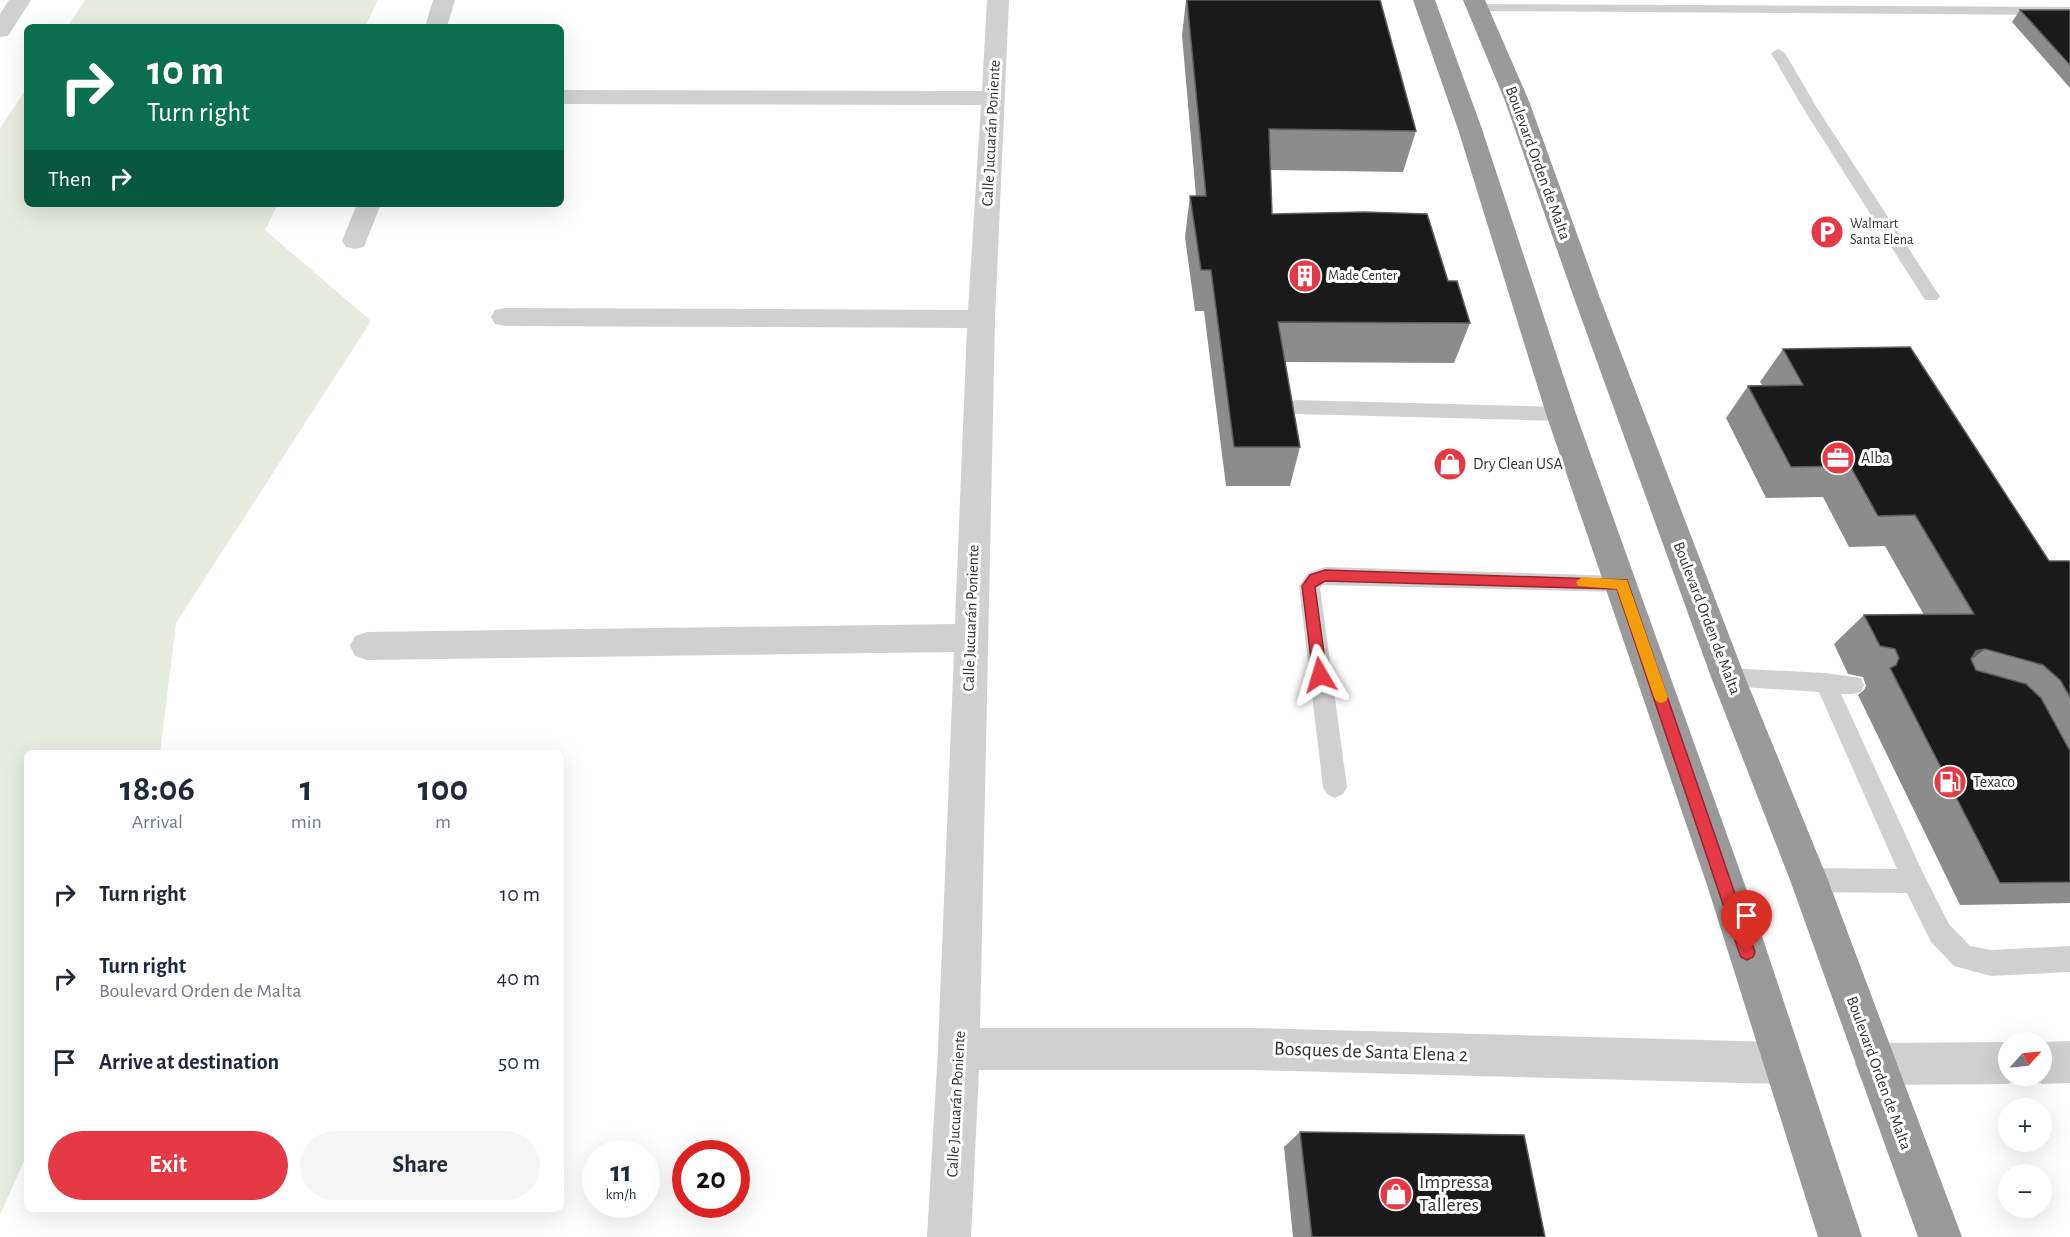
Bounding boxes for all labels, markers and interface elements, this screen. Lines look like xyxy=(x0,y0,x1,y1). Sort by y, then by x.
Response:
icon: right xyxy=(48,48,126,126)
text: 10 m xyxy=(147,50,224,92)
street label: Calle Jucuarán Poniente xyxy=(979,59,1003,207)
street label: Boulevard Orden de Malta xyxy=(1503,84,1573,242)
text: Turn right xyxy=(147,99,250,126)
icon: right xyxy=(104,162,137,195)
text: Then xyxy=(48,168,92,190)
parking icon: Walmart Santa Elena xyxy=(1809,214,1845,250)
place label: Walmart Santa Elena xyxy=(1850,217,1914,247)
building icon: Made Center xyxy=(1287,258,1323,294)
place label: Made Center xyxy=(1328,269,1398,283)
office icon: Alba xyxy=(1820,440,1856,476)
shop icon: Dry Clean USA xyxy=(1432,446,1468,482)
place label: Alba xyxy=(1861,450,1890,466)
place label: Dry Clean USA xyxy=(1473,456,1563,473)
street label: Boulevard Orden de Malta xyxy=(1670,539,1744,697)
street label: Calle Jucuarán Poniente xyxy=(960,544,982,692)
position arrow xyxy=(1288,643,1352,707)
fuel station icon: Texaco xyxy=(1932,764,1968,800)
text: 18:06 xyxy=(120,771,195,807)
text: 1 xyxy=(300,771,313,807)
text: 100 xyxy=(418,771,468,807)
place label: Texaco xyxy=(1973,774,2015,790)
text: Arrival xyxy=(132,812,183,832)
text: min xyxy=(291,812,322,832)
text: m xyxy=(435,812,451,832)
icon: right xyxy=(48,878,81,911)
text: Turn right xyxy=(99,883,186,905)
text: 10 m xyxy=(500,883,540,905)
pin xyxy=(1721,890,1772,952)
icon: arrive xyxy=(1730,899,1763,932)
text: Turn right xyxy=(99,955,186,977)
icon: right xyxy=(48,962,81,995)
text: 40 m xyxy=(497,967,540,989)
text: Boulevard Orden de Malta xyxy=(99,981,302,1001)
street label: Boulevard Orden de Malta xyxy=(1844,994,1914,1152)
street label: Calle Jucuarán Poniente xyxy=(944,1030,968,1178)
north arrow xyxy=(1998,1032,2052,1086)
map controls xyxy=(1998,1032,2052,1218)
street label: Bosques de Santa Elena 2 xyxy=(1274,1039,1468,1065)
icon: arrive xyxy=(48,1046,81,1079)
text: Arrive at destination xyxy=(99,1051,279,1073)
text: 50 m xyxy=(498,1051,540,1073)
button: + xyxy=(1998,1098,2052,1152)
button: Exit xyxy=(48,1131,288,1200)
button: Share xyxy=(300,1131,540,1200)
speed limit sign: 20 xyxy=(672,1140,750,1218)
text: 11 xyxy=(610,1157,632,1187)
button: − xyxy=(1998,1164,2052,1218)
place label: Impressa Talleres xyxy=(1419,1172,1490,1215)
shop icon: Impressa Talleres xyxy=(1378,1176,1414,1212)
text: km/h xyxy=(606,1187,636,1202)

